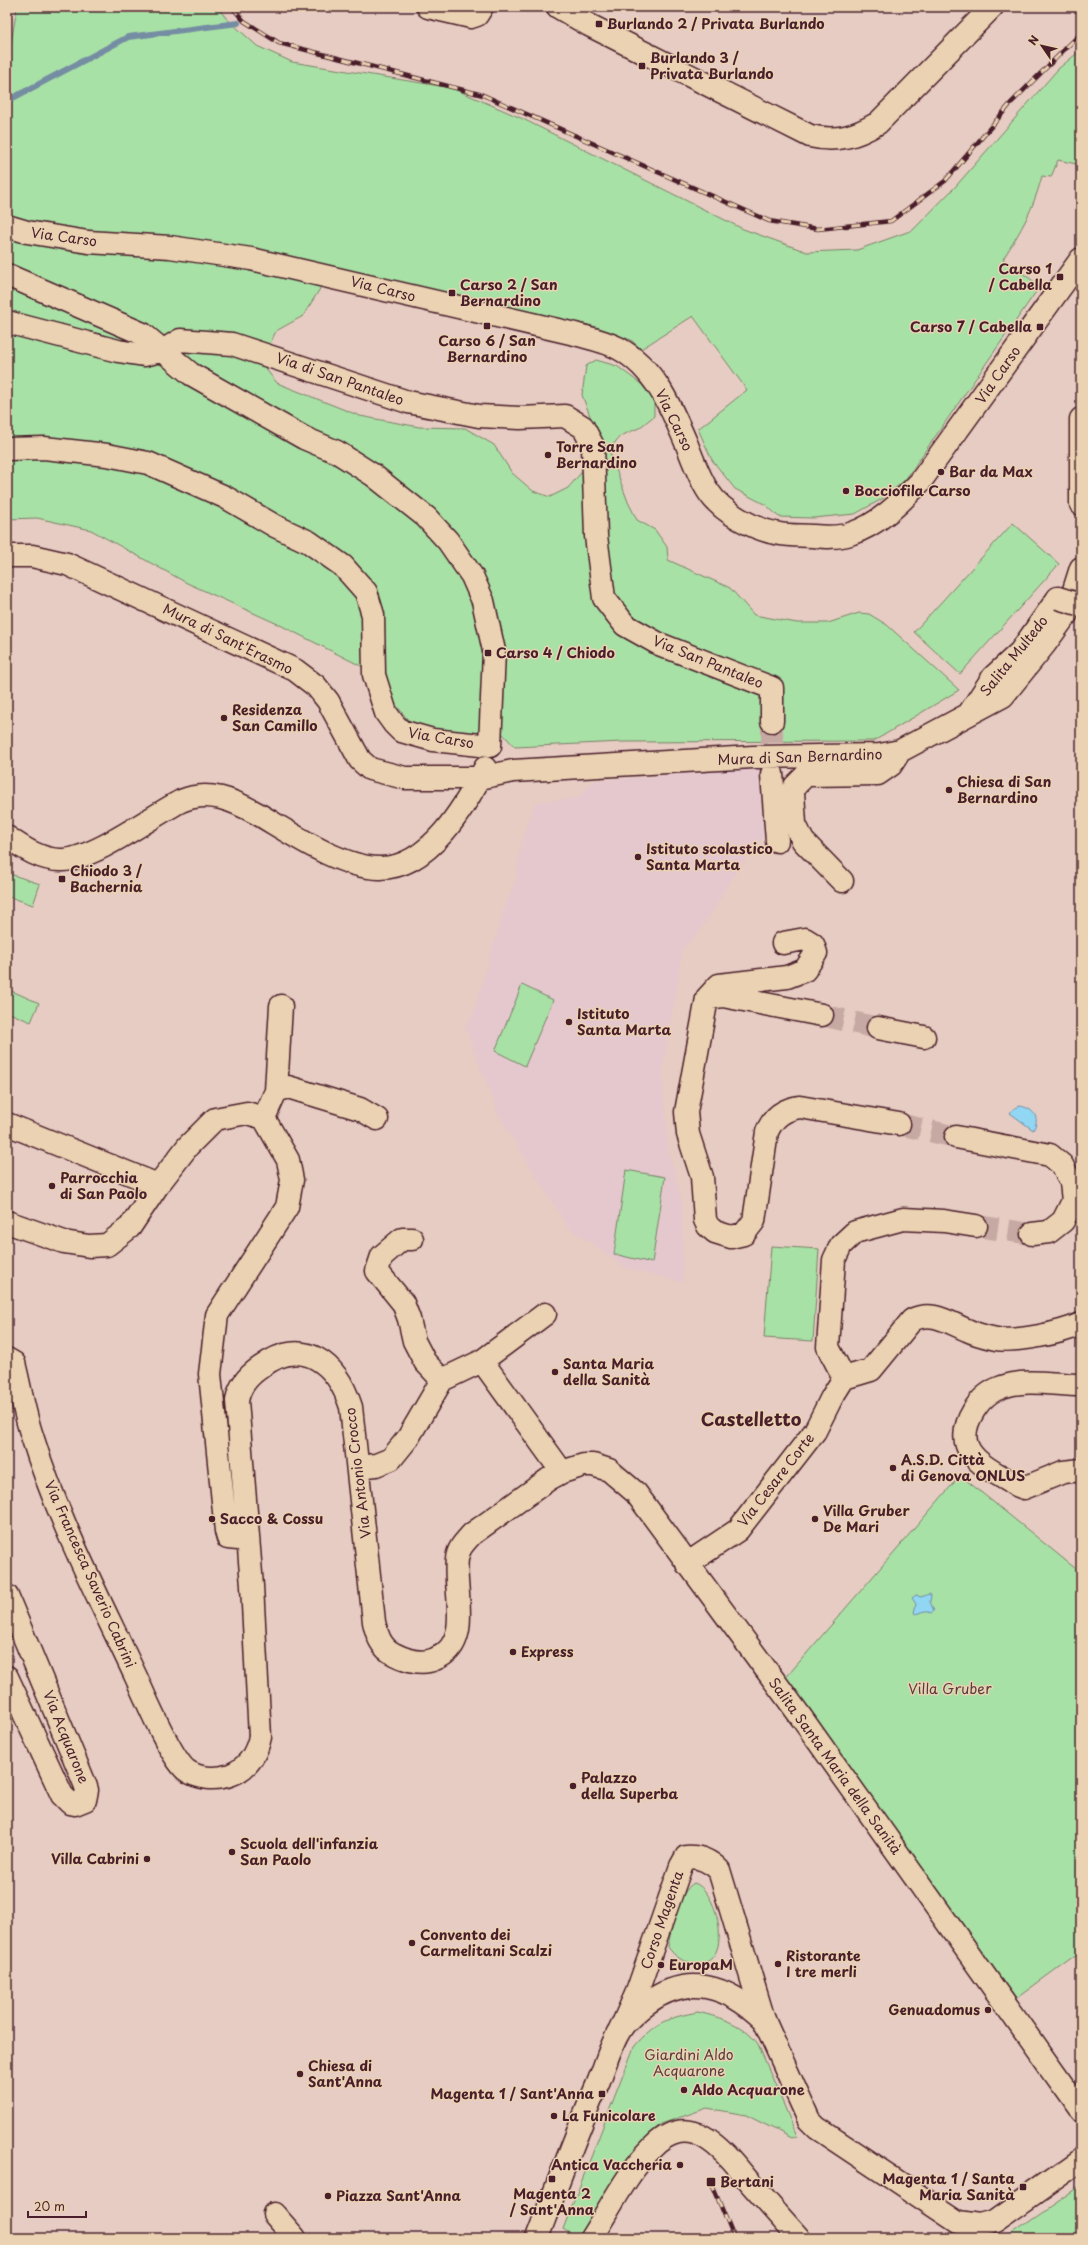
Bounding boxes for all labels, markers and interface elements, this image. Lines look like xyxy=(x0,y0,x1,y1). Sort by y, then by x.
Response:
place label: Burlando 2 / Privata Burlando xyxy=(607,13,825,34)
marker: Burlando 2 / Privata Burlando xyxy=(594,19,604,29)
north arrow xyxy=(1022,26,1062,66)
text: N xyxy=(1024,32,1043,48)
place label: Burlando 3 / Privata Burlando xyxy=(650,47,774,84)
marker: Burlando 3 / Privata Burlando xyxy=(637,61,647,71)
street label: Via Carso xyxy=(30,221,99,252)
place label: Carso 1 / Cabella xyxy=(988,258,1053,295)
street label: Via Carso xyxy=(348,270,418,307)
marker: Carso 1 / Cabella xyxy=(1055,272,1065,282)
place label: Carso 2 / San Bernardino xyxy=(460,274,558,311)
marker: Carso 2 / San Bernardino xyxy=(447,288,457,298)
place label: Carso 7 / Cabella xyxy=(910,316,1033,337)
marker: Carso 6 / San Bernardino xyxy=(482,321,492,331)
marker: Carso 7 / Cabella xyxy=(1035,322,1045,332)
place label: Carso 6 / San Bernardino xyxy=(438,330,536,367)
street label: Via Carso xyxy=(970,341,1025,408)
street label: Via di San Pantaleo xyxy=(273,347,407,410)
street label: Via Carso xyxy=(650,385,699,455)
place label: Torre San Bernardino xyxy=(556,436,637,473)
marker: Torre San Bernardino xyxy=(543,450,553,460)
place label: Bar da Max xyxy=(949,461,1033,482)
marker: Bar da Max xyxy=(936,467,946,477)
place label: Bocciofila Carso xyxy=(854,480,970,501)
marker: Bocciofila Carso xyxy=(841,486,851,496)
street label: Mura di Sant'Erasmo xyxy=(160,598,297,679)
street label: Salita Multedo xyxy=(975,611,1053,700)
street label: Via San Pantaleo xyxy=(650,630,767,693)
place label: Carso 4 / Chiodo xyxy=(496,642,615,663)
marker: Carso 4 / Chiodo xyxy=(483,648,493,658)
place label: Residenza San Camillo xyxy=(232,699,317,736)
marker: Residenza San Camillo xyxy=(219,713,229,723)
street label: Via Carso xyxy=(406,721,476,754)
street label: Mura di San Bernardino xyxy=(717,743,883,770)
place label: Chiesa di San Bernardino xyxy=(957,771,1051,808)
marker: Chiesa di San Bernardino xyxy=(944,785,954,795)
place label: Istituto scolastico Santa Marta xyxy=(646,838,773,875)
marker: Istituto scolastico Santa Marta xyxy=(633,852,643,862)
place label: Chiodo 3 / Bachernia xyxy=(70,860,143,897)
marker: Chiodo 3 / Bachernia xyxy=(57,874,67,884)
place label: Istituto Santa Marta xyxy=(577,1003,671,1040)
marker: Istituto Santa Marta xyxy=(564,1017,574,1027)
place label: Parrocchia di San Paolo xyxy=(60,1167,147,1204)
marker: Parrocchia di San Paolo xyxy=(47,1181,57,1191)
place label: Santa Maria della Sanità xyxy=(563,1353,654,1390)
marker: Santa Maria della Sanità xyxy=(550,1367,560,1377)
district label: Castelletto xyxy=(701,1405,802,1432)
street label: Via Antonio Crocco xyxy=(339,1406,376,1540)
street label: Via Cesare Corte xyxy=(732,1428,819,1531)
place label: A.S.D. Città di Genova ONLUS xyxy=(901,1449,1025,1486)
marker: A.S.D. Città di Genova ONLUS xyxy=(888,1463,898,1473)
street label: Via Francesca Saverio Cabrini xyxy=(40,1477,141,1671)
place label: Villa Gruber De Mari xyxy=(823,1500,910,1537)
place label: Sacco & Cossu xyxy=(220,1508,323,1529)
marker: Sacco & Cossu xyxy=(207,1514,217,1524)
marker: Villa Gruber De Mari xyxy=(810,1514,820,1524)
place label: Express xyxy=(521,1641,574,1662)
marker: Express xyxy=(508,1647,518,1657)
street label: Salita Santa Maria della Sanità xyxy=(764,1673,907,1859)
park label: Villa Gruber xyxy=(908,1678,992,1699)
street label: Via Acquarone xyxy=(38,1687,95,1787)
place label: Palazzo della Superba xyxy=(581,1767,679,1804)
marker: Palazzo della Superba xyxy=(568,1781,578,1791)
place label: Scuola dell'infanzia San Paolo xyxy=(240,1833,379,1870)
marker: Scuola dell'infanzia San Paolo xyxy=(227,1847,237,1857)
place label: Villa Cabrini xyxy=(51,1848,139,1869)
marker: Villa Cabrini xyxy=(142,1854,152,1864)
street label: Corso Magenta xyxy=(635,1868,688,1972)
place label: Convento dei Carmelitani Scalzi xyxy=(420,1924,552,1961)
marker: Convento dei Carmelitani Scalzi xyxy=(407,1938,417,1948)
place label: Ristorante I tre merli xyxy=(786,1945,861,1982)
place label: EuropaM xyxy=(669,1954,733,1975)
marker: Ristorante I tre merli xyxy=(773,1959,783,1969)
marker: EuropaM xyxy=(656,1960,666,1970)
place label: Genuadomus xyxy=(888,1999,980,2020)
marker: Genuadomus xyxy=(983,2005,993,2015)
park label: Giardini Aldo Acquarone xyxy=(644,2044,734,2081)
place label: Chiesa di Sant'Anna xyxy=(308,2055,383,2092)
marker: Chiesa di Sant'Anna xyxy=(295,2069,305,2079)
place label: Aldo Acquarone xyxy=(691,2079,805,2100)
place label: Magenta 1 / Sant'Anna xyxy=(430,2083,595,2104)
marker: Aldo Acquarone xyxy=(679,2085,689,2095)
marker: Magenta 1 / Sant'Anna xyxy=(597,2089,607,2099)
place label: La Funicolare xyxy=(562,2105,656,2126)
marker: La Funicolare xyxy=(549,2111,559,2121)
place label: Antica Vaccheria xyxy=(551,2154,673,2175)
marker: Antica Vaccheria xyxy=(675,2160,685,2170)
place label: Magenta 1 / Santa Maria Sanità xyxy=(882,2168,1016,2205)
place label: Bertani xyxy=(720,2171,774,2192)
marker: Magenta 2 / Sant'Anna xyxy=(547,2174,557,2184)
marker: Bertani xyxy=(705,2176,717,2188)
marker: Magenta 1 / Santa Maria Sanità xyxy=(1018,2182,1028,2192)
place label: Magenta 2 / Sant'Anna xyxy=(509,2183,595,2220)
place label: Piazza Sant'Anna xyxy=(336,2185,461,2206)
marker: Piazza Sant'Anna xyxy=(323,2191,333,2201)
scale bar xyxy=(28,2193,86,2219)
text: 20 m xyxy=(34,2197,65,2215)

